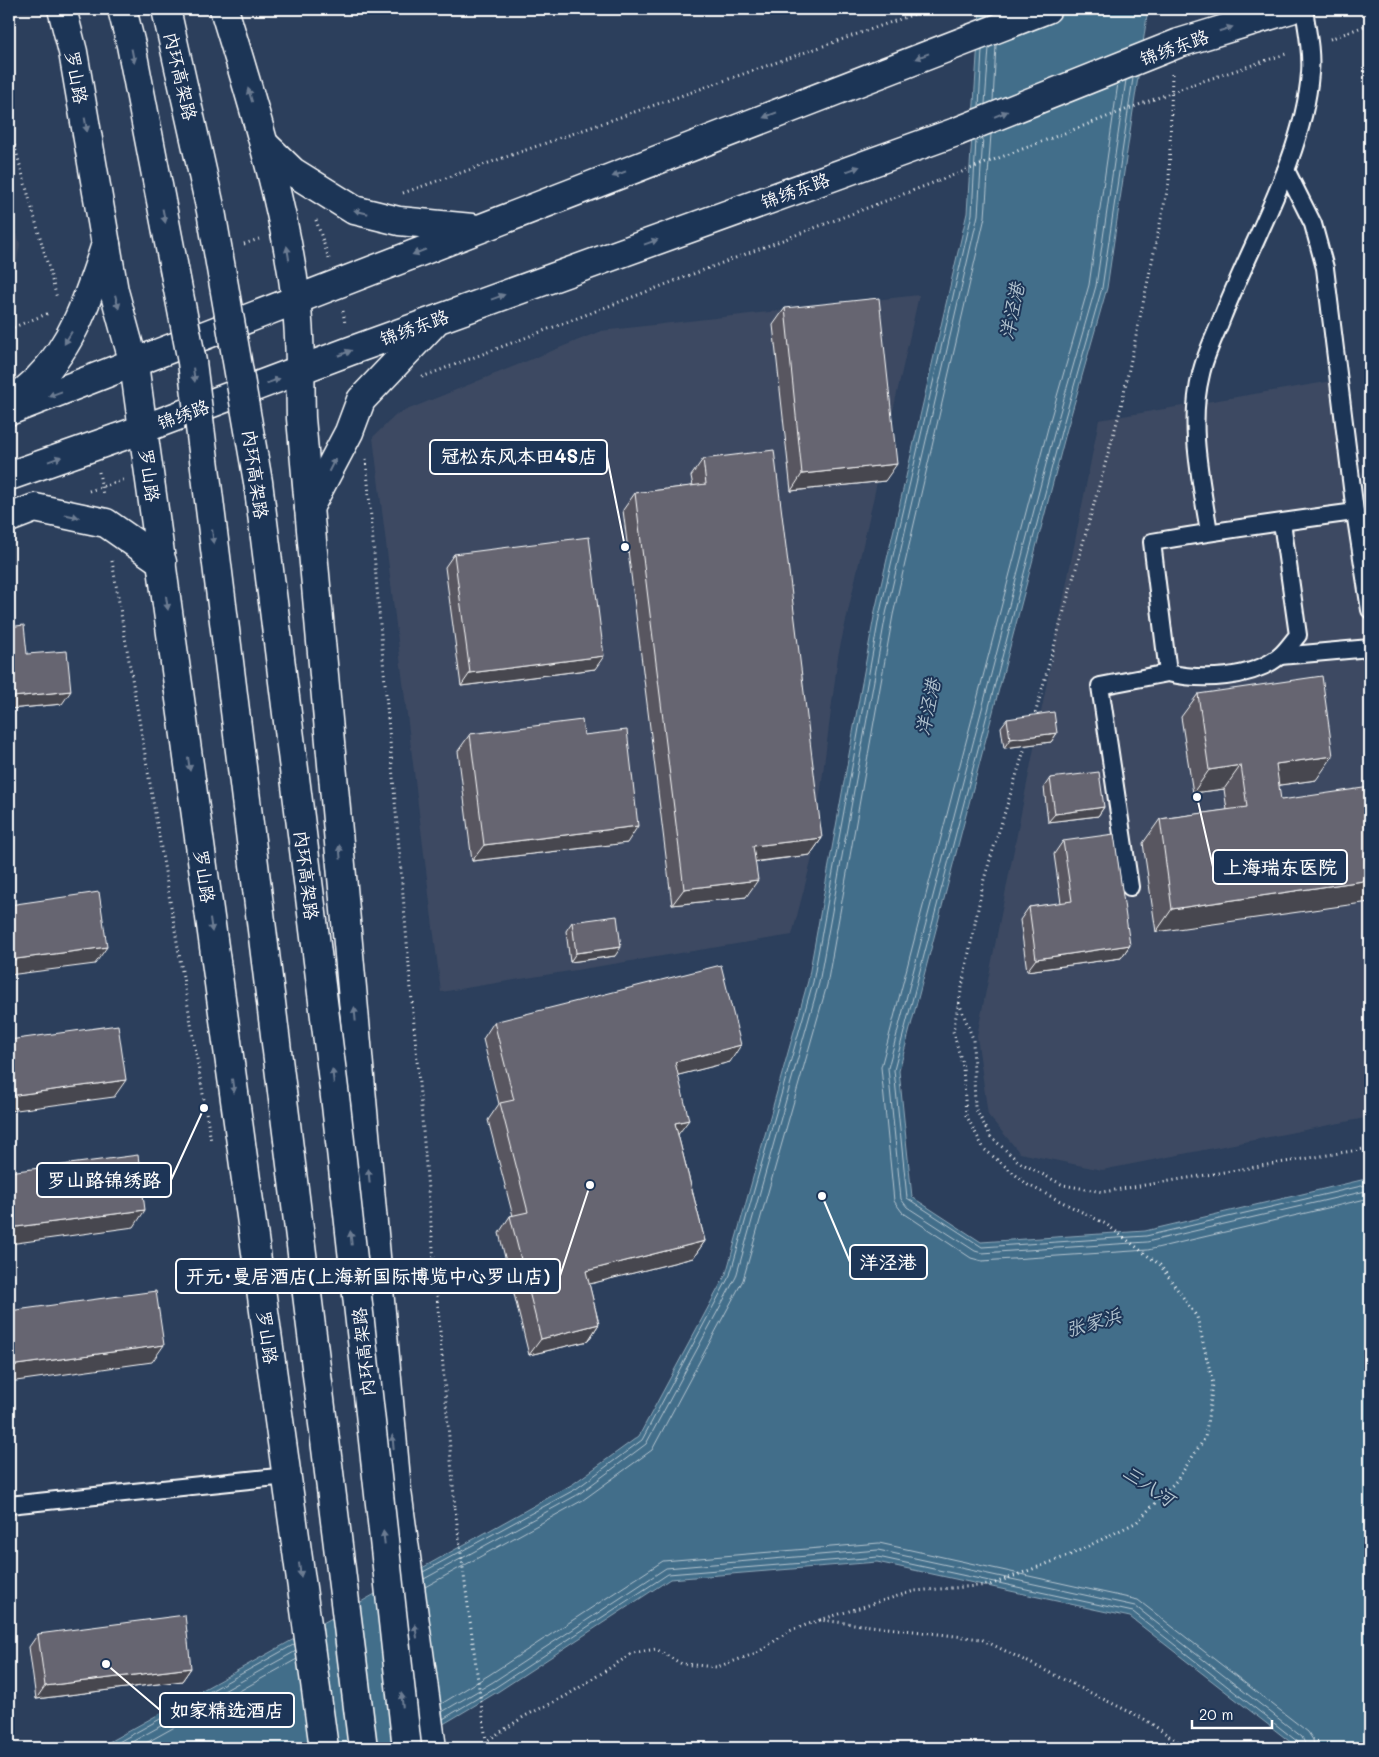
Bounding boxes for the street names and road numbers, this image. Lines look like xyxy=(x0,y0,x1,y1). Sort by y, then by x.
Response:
street label: 锦绣东路 xyxy=(1136,23,1212,71)
street label: 内环高架路 xyxy=(159,29,203,123)
street label: 罗山路 xyxy=(60,48,94,106)
street label: 锦绣东路 xyxy=(757,166,833,214)
street label: 锦绣东路 xyxy=(376,303,452,351)
street label: 锦绣路 xyxy=(154,393,212,435)
street label: 内环高架路 xyxy=(238,428,274,520)
street label: 罗山路 xyxy=(134,447,166,503)
street label: 内环高架路 xyxy=(290,829,324,921)
street label: 罗山路 xyxy=(189,848,221,904)
street label: 内环高架路 xyxy=(346,1306,380,1398)
street label: 罗山路 xyxy=(252,1309,284,1365)

